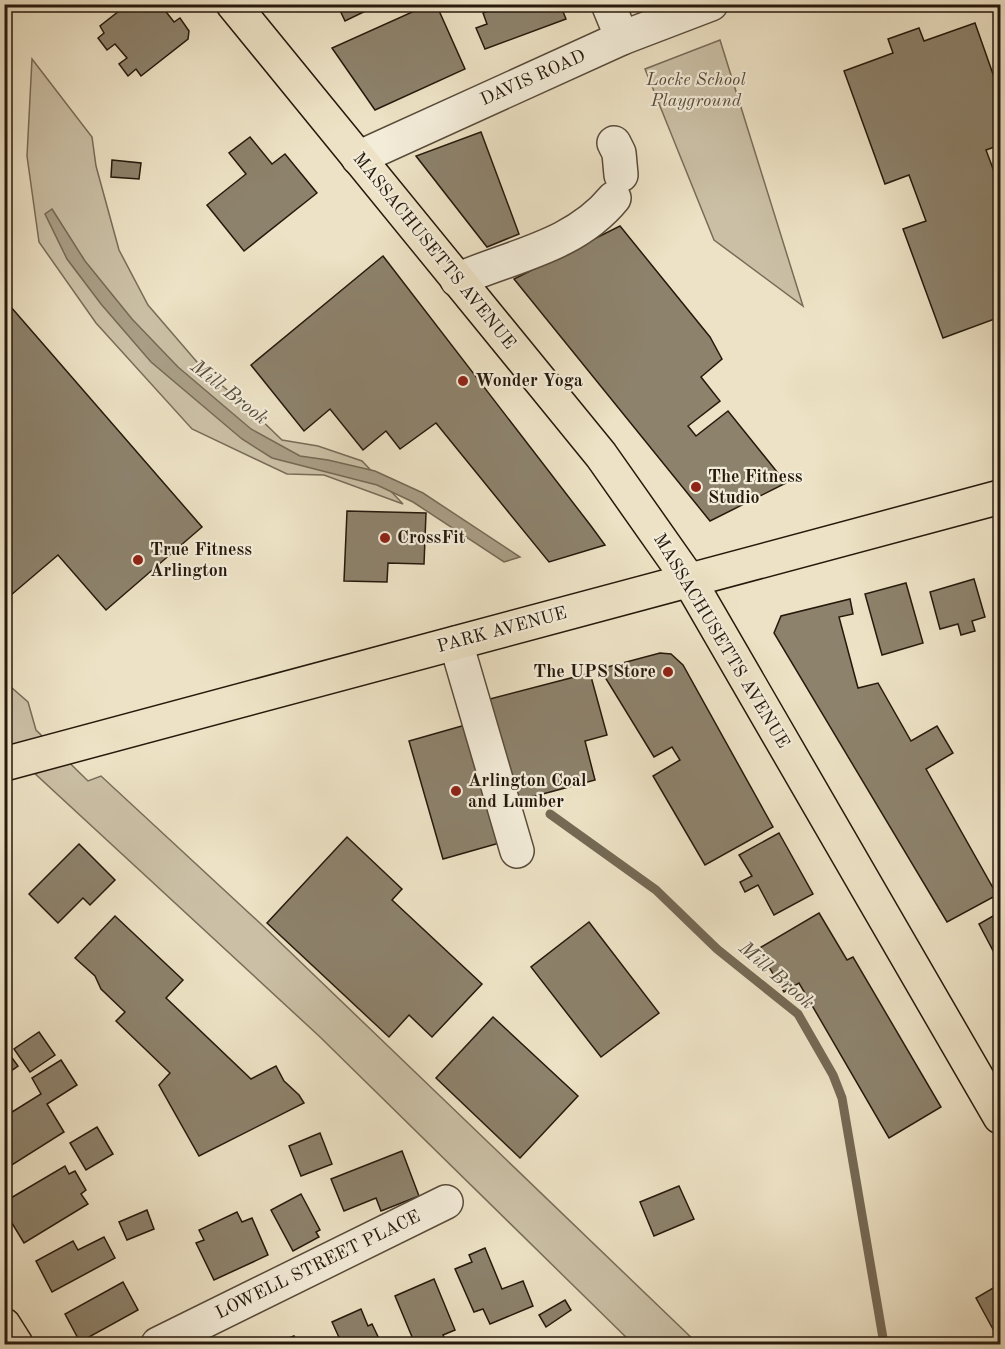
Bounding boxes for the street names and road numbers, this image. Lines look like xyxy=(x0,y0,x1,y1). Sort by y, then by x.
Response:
street label: DAVIS ROAD xyxy=(478,47,588,109)
street label: MASSACHUSETTS AVENUE xyxy=(349,149,519,353)
street label: MASSACHUSETTS AVENUE xyxy=(650,531,792,751)
street label: PARK AVENUE xyxy=(435,604,569,656)
street label: LOWELL STREET PLACE xyxy=(213,1208,423,1322)

